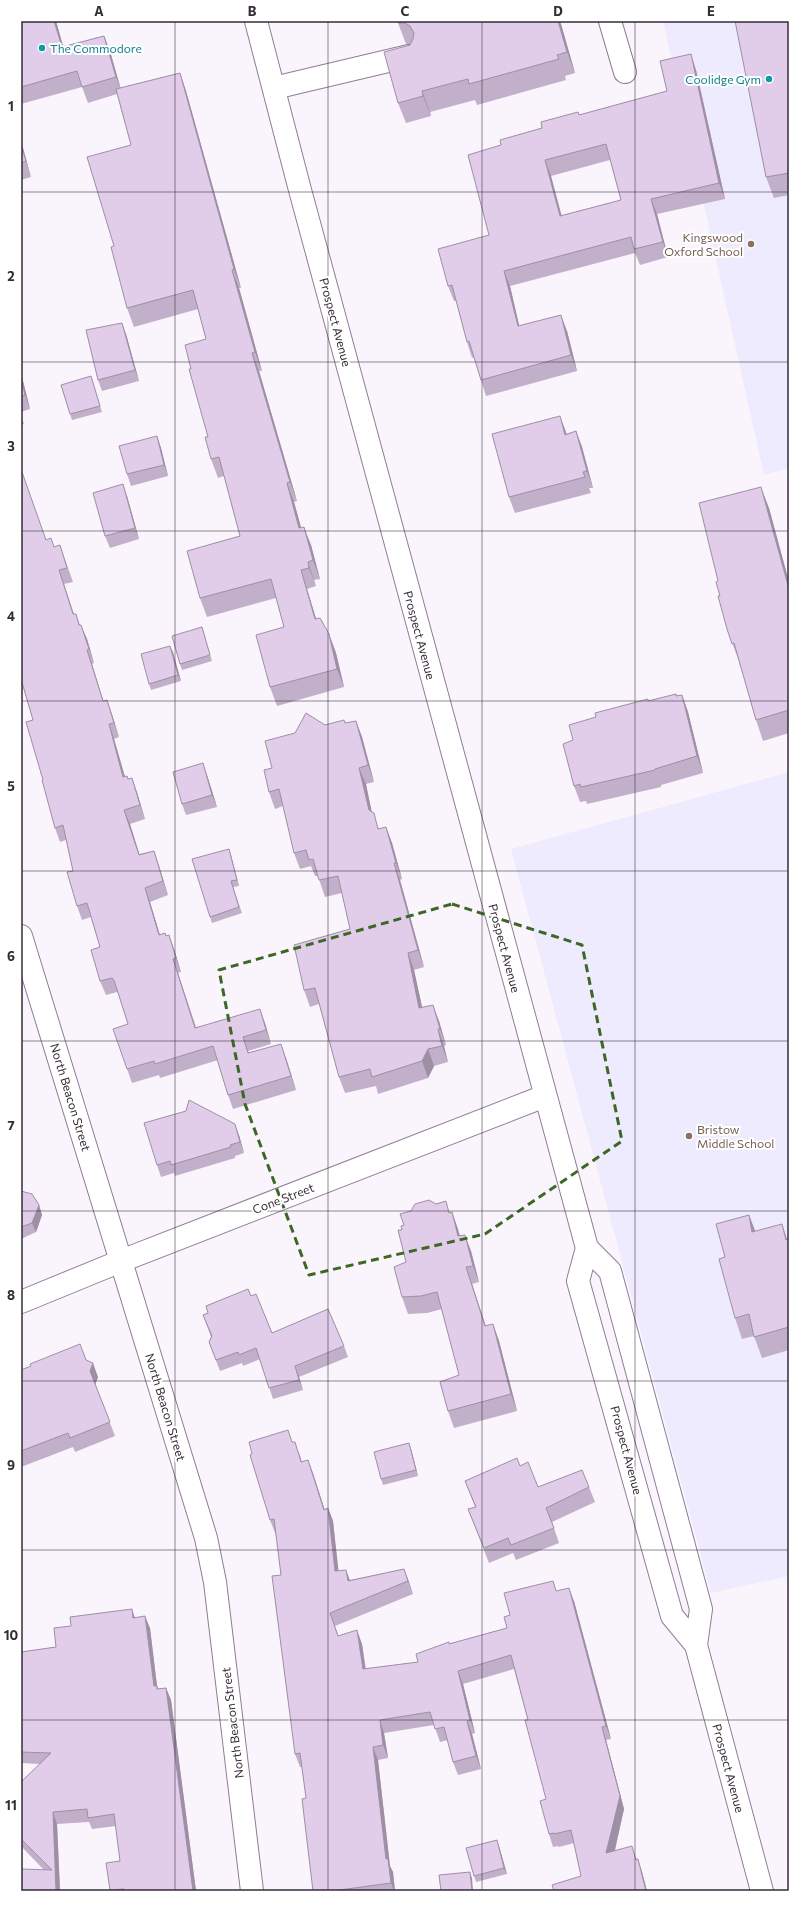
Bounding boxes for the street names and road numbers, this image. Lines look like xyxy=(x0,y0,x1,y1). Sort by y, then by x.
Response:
street label: Prospect Avenue xyxy=(317,276,355,368)
street label: Prospect Avenue xyxy=(401,589,439,681)
street label: Prospect Avenue xyxy=(486,902,524,994)
street label: North Beacon Street xyxy=(48,1042,94,1153)
street label: Cone Street xyxy=(250,1180,316,1216)
street label: North Beacon Street xyxy=(143,1352,189,1463)
street label: Prospect Avenue xyxy=(608,1404,646,1496)
street label: North Beacon Street xyxy=(218,1667,246,1779)
street label: Prospect Avenue xyxy=(710,1722,748,1814)

